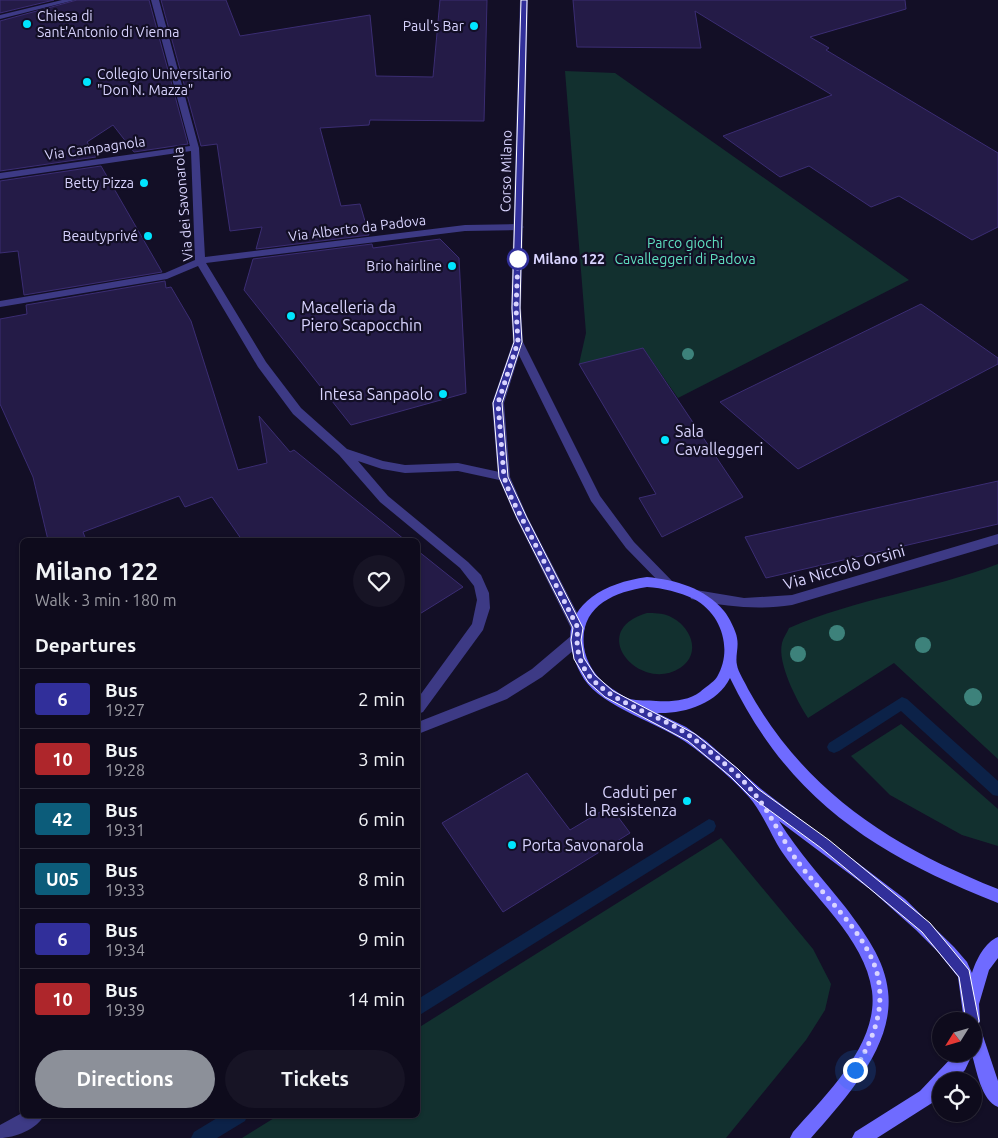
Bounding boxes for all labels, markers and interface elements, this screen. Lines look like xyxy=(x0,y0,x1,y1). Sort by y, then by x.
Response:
place label: Chiesa di Sant'Antonio di Vienna xyxy=(37,8,180,40)
marker: Chiesa di Sant'Antonio di Vienna xyxy=(21,18,33,30)
place label: Paul's Bar xyxy=(403,18,465,34)
marker: Paul's Bar xyxy=(468,20,480,32)
place label: Collegio Universitario "Don N. Mazza" xyxy=(97,66,231,98)
marker: Collegio Universitario "Don N. Mazza" xyxy=(81,76,93,88)
street label: Corso Milano xyxy=(497,130,515,212)
street label: Via Campagnola xyxy=(44,133,146,163)
street label: Via dei Savonarola xyxy=(170,146,196,262)
place label: Betty Pizza xyxy=(65,175,134,191)
marker: Betty Pizza xyxy=(138,177,150,189)
street label: Via Alberto da Padova xyxy=(287,212,427,244)
place label: Beautyprivé xyxy=(63,228,138,244)
marker: Beautyprivé xyxy=(142,230,154,242)
park label: Parco giochi Cavalleggeri di Padova xyxy=(614,235,756,267)
marker: Milano 122 xyxy=(507,248,529,270)
place label: Milano 122 xyxy=(533,251,605,267)
place label: Brio hairline xyxy=(366,258,442,274)
marker: Brio hairline xyxy=(446,260,458,272)
place label: Macelleria da Piero Scapocchin xyxy=(301,298,422,334)
marker: Macelleria da Piero Scapocchin xyxy=(285,310,297,322)
place label: Intesa Sanpaolo xyxy=(320,385,433,403)
marker: Intesa Sanpaolo xyxy=(437,388,449,400)
place label: Sala Cavalleggeri xyxy=(675,422,763,458)
marker: Sala Cavalleggeri xyxy=(659,434,671,446)
street label: Via Niccolò Orsini xyxy=(781,541,907,593)
button: heart xyxy=(353,555,405,607)
text: Milano 122 xyxy=(35,558,158,585)
text: Walk · 3 min · 180 m xyxy=(35,591,177,609)
text: Departures xyxy=(35,634,136,656)
text: Bus xyxy=(105,679,138,701)
text: 2 min xyxy=(358,688,405,710)
text: 6 xyxy=(57,689,68,709)
text: 19:27 xyxy=(105,701,145,719)
text: Bus xyxy=(105,739,138,761)
text: 3 min xyxy=(358,748,405,770)
text: 10 xyxy=(52,749,73,769)
text: 19:28 xyxy=(105,761,145,779)
place label: Caduti per la Resistenza xyxy=(585,783,677,819)
marker: Caduti per la Resistenza xyxy=(681,795,693,807)
text: Bus xyxy=(105,799,138,821)
text: 6 min xyxy=(358,808,405,830)
text: 42 xyxy=(52,809,73,829)
text: 19:31 xyxy=(105,821,145,839)
place label: Porta Savonarola xyxy=(522,836,644,854)
marker: Porta Savonarola xyxy=(506,839,518,851)
text: Bus xyxy=(105,859,138,881)
text: 8 min xyxy=(358,868,405,890)
text: U05 xyxy=(46,869,79,889)
text: 19:33 xyxy=(105,881,145,899)
text: Bus xyxy=(105,919,138,941)
text: 9 min xyxy=(358,928,405,950)
text: 6 xyxy=(57,929,68,949)
text: 19:34 xyxy=(105,941,145,959)
text: Bus xyxy=(105,979,138,1001)
text: 14 min xyxy=(347,988,405,1010)
text: 10 xyxy=(52,989,73,1009)
text: 19:39 xyxy=(105,1001,145,1019)
north arrow xyxy=(932,1012,982,1062)
map controls xyxy=(932,1012,982,1122)
button: Directions xyxy=(35,1050,215,1108)
button: Tickets xyxy=(225,1050,405,1108)
your location xyxy=(843,1058,868,1083)
button: locate xyxy=(932,1072,982,1122)

